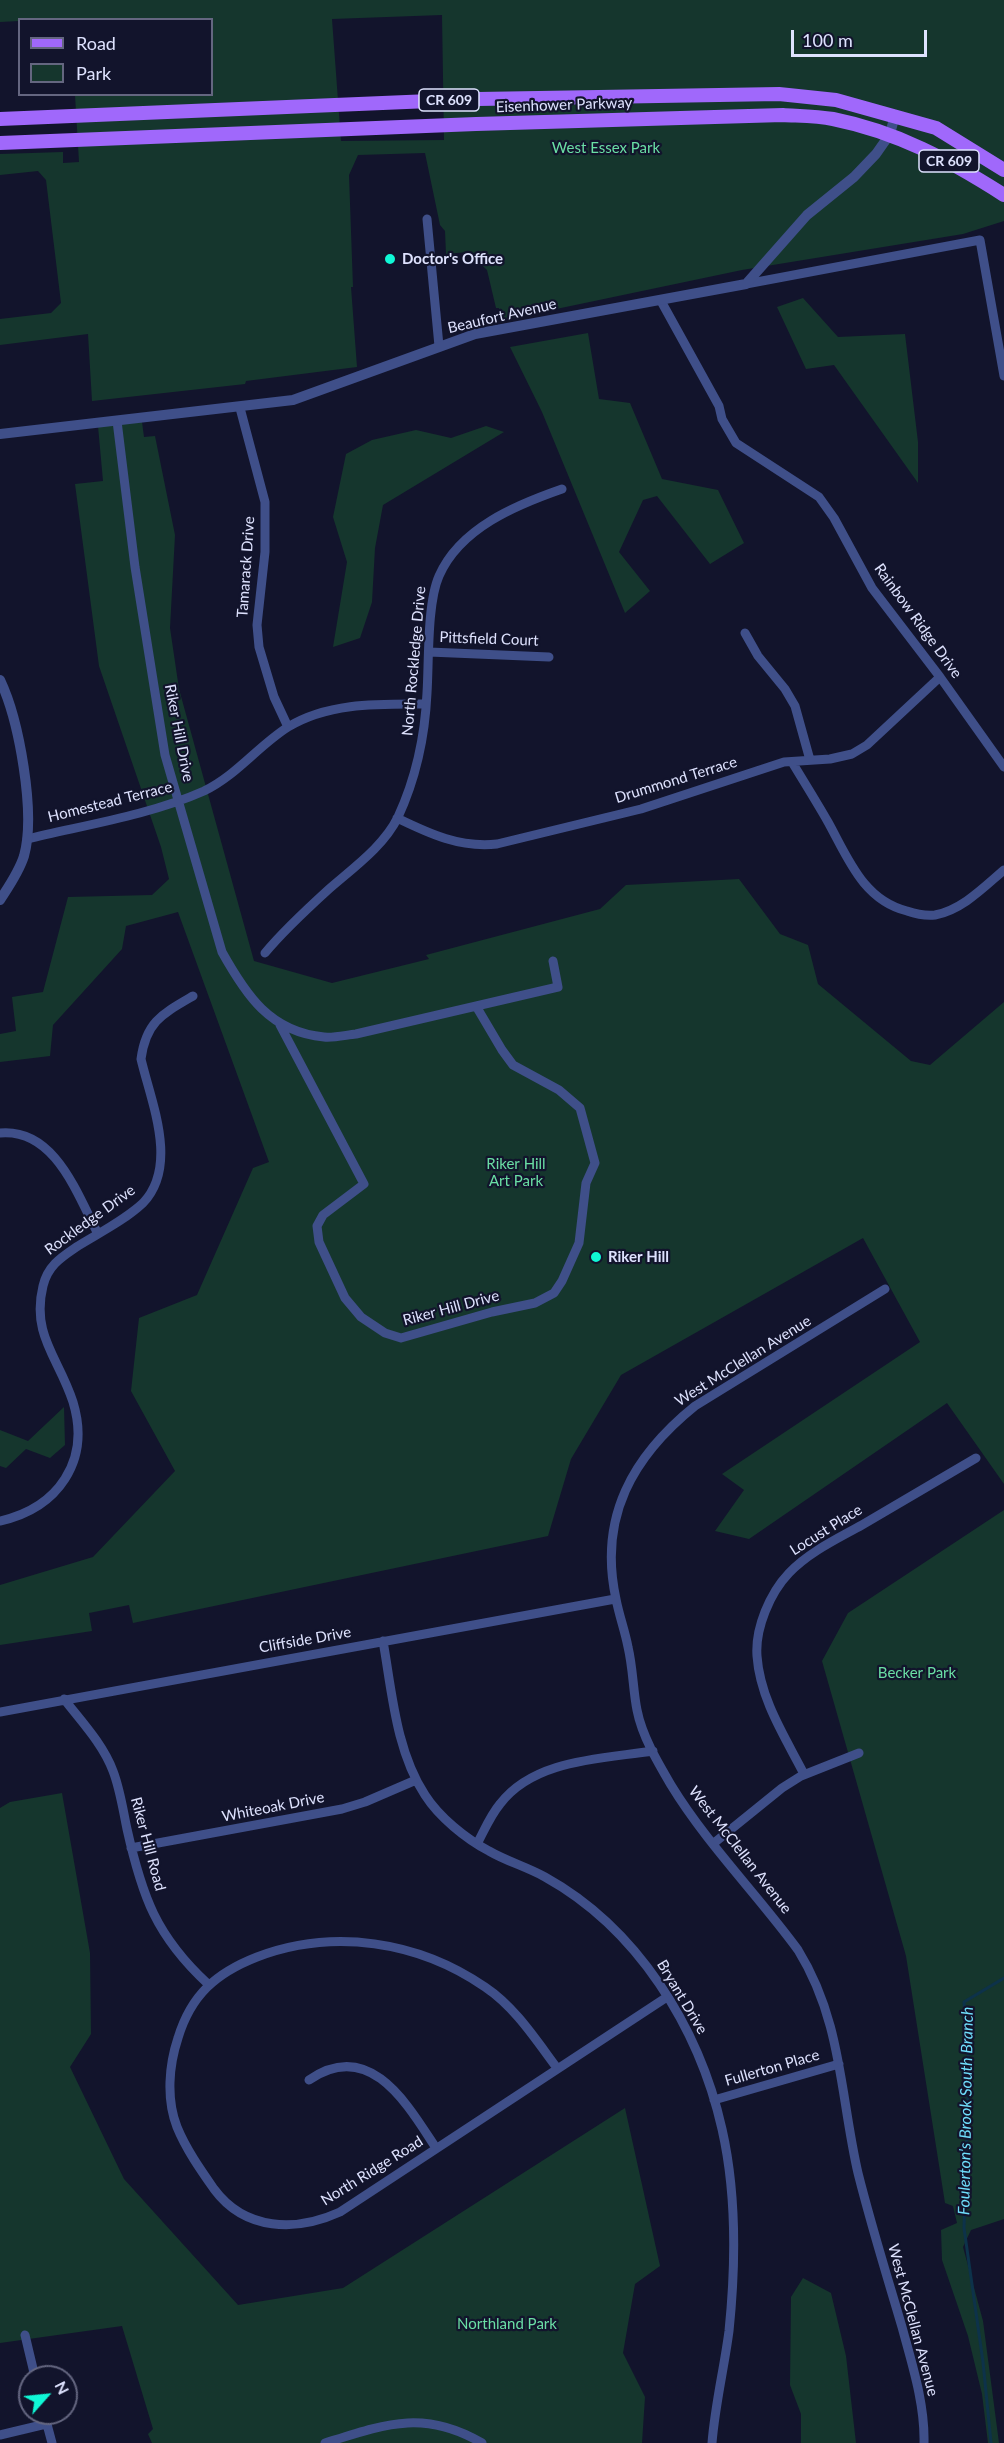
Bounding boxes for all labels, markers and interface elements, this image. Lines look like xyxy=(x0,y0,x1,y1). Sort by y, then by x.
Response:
legend xyxy=(18,18,213,96)
scale bar xyxy=(794,18,930,56)
text: 100 m xyxy=(802,29,853,51)
text: Road xyxy=(76,32,116,54)
text: Park xyxy=(76,62,111,84)
road number: CR 609 xyxy=(419,89,479,111)
street label: Eisenhower Parkway xyxy=(495,94,633,116)
park label: West Essex Park xyxy=(552,139,660,157)
road number: CR 609 xyxy=(919,150,979,172)
place label: Doctor's Office xyxy=(402,250,503,268)
marker: Doctor's Office xyxy=(383,252,397,266)
street label: Beaufort Avenue xyxy=(446,295,558,337)
street label: Tamarack Drive xyxy=(233,516,259,618)
street label: Rainbow Ridge Drive xyxy=(870,560,966,682)
street label: North Rockledge Drive xyxy=(398,585,430,737)
street label: Pittsfield Court xyxy=(439,628,539,650)
street label: Riker Hill Drive xyxy=(161,683,197,783)
street label: Drummond Terrace xyxy=(613,753,739,807)
street label: Homestead Terrace xyxy=(46,778,174,826)
park label: Riker Hill Art Park xyxy=(486,1155,546,1190)
street label: Rockledge Drive xyxy=(41,1181,139,1259)
place label: Riker Hill xyxy=(608,1248,669,1266)
marker: Riker Hill xyxy=(589,1250,603,1264)
street label: Riker Hill Drive xyxy=(401,1287,501,1329)
street label: West McClellan Avenue xyxy=(672,1312,814,1410)
street label: Locust Place xyxy=(787,1501,865,1559)
street label: Cliffside Drive xyxy=(258,1623,352,1657)
park label: Becker Park xyxy=(878,1664,956,1682)
street label: West McClellan Avenue xyxy=(685,1783,795,1917)
street label: Whiteoak Drive xyxy=(220,1788,326,1826)
street label: Riker Hill Road xyxy=(127,1795,169,1893)
street label: Bryant Drive xyxy=(653,1957,711,2037)
water label: Foulerton's Brook South Branch xyxy=(955,2007,977,2215)
street label: Fullerton Place xyxy=(723,2046,821,2090)
street label: North Ridge Road xyxy=(318,2132,426,2210)
street label: West McClellan Avenue xyxy=(884,2242,942,2398)
park label: Northland Park xyxy=(457,2315,557,2333)
north arrow xyxy=(18,2365,78,2425)
text: N xyxy=(51,2378,74,2397)

